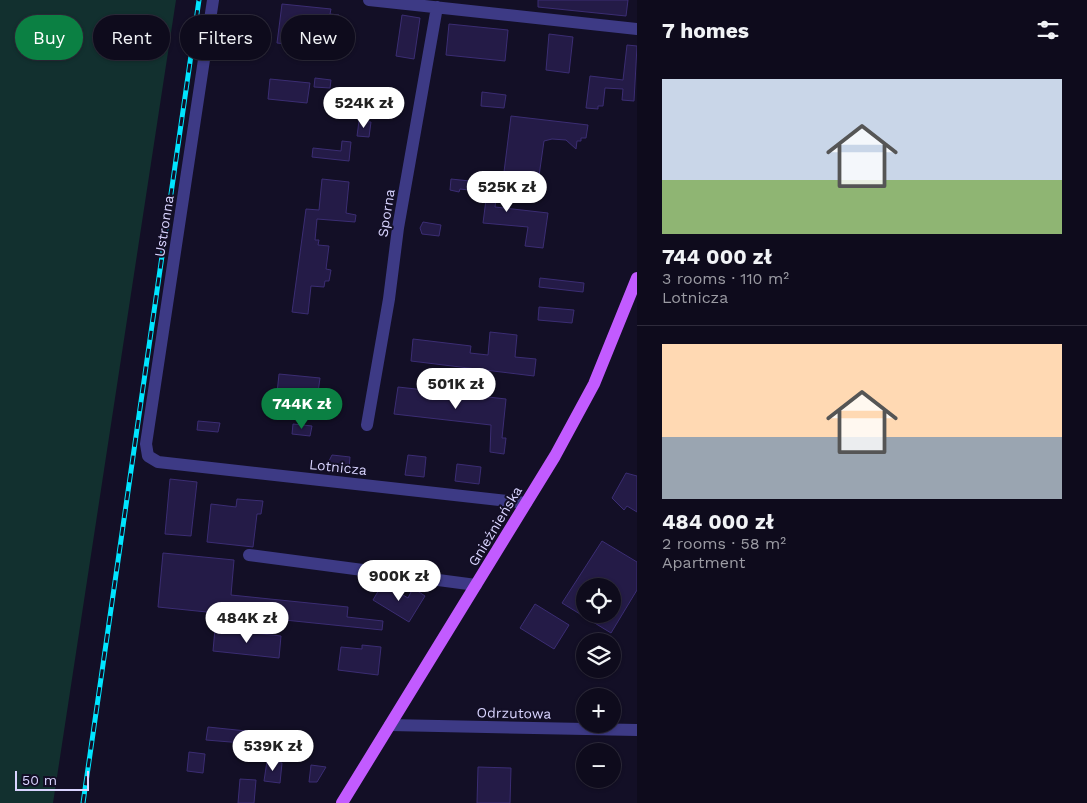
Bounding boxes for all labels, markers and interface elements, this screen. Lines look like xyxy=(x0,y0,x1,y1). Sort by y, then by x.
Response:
chip: Buy xyxy=(15,15,83,60)
chip: Rent xyxy=(93,15,170,60)
chip: Filters xyxy=(180,15,271,60)
chip: New xyxy=(281,15,355,60)
icon: filters xyxy=(1034,16,1062,44)
text: 7 homes xyxy=(662,18,749,43)
pin: 524K zł xyxy=(318,86,410,129)
text: 524K zł xyxy=(334,93,394,112)
icon: home xyxy=(817,111,907,201)
pin: 525K zł xyxy=(461,170,553,213)
text: 525K zł xyxy=(478,177,536,196)
street label: Sporna xyxy=(374,188,398,238)
street label: Ustronna xyxy=(151,194,177,258)
text: 744 000 zł xyxy=(662,244,772,269)
text: 3 rooms · 110 m² xyxy=(662,269,789,288)
text: Lotnicza xyxy=(662,288,728,307)
pin: 501K zł xyxy=(410,368,502,410)
text: 501K zł xyxy=(428,374,484,393)
icon: home xyxy=(817,377,907,467)
pin: 744K zł xyxy=(256,388,348,430)
text: 744K zł xyxy=(272,394,332,413)
street label: Lotnicza xyxy=(308,456,368,478)
street label: Gnieźnieńska xyxy=(465,483,525,569)
text: 484 000 zł xyxy=(662,509,774,534)
text: 2 rooms · 58 m² xyxy=(662,534,786,553)
text: Apartment xyxy=(662,553,745,572)
pin: 900K zł xyxy=(353,560,445,602)
text: 900K zł xyxy=(369,566,429,585)
map controls xyxy=(576,578,621,788)
button: locate xyxy=(576,578,621,623)
pin: 484K zł xyxy=(201,602,293,644)
text: 484K zł xyxy=(217,608,277,627)
button: layers xyxy=(576,633,621,678)
button: + xyxy=(576,688,621,733)
street label: Odrzutowa xyxy=(477,704,552,722)
pin: 539K zł xyxy=(227,730,319,772)
text: 539K zł xyxy=(244,736,302,755)
button: − xyxy=(576,743,621,788)
scale bar xyxy=(15,768,89,791)
text: 50 m xyxy=(22,772,57,788)

